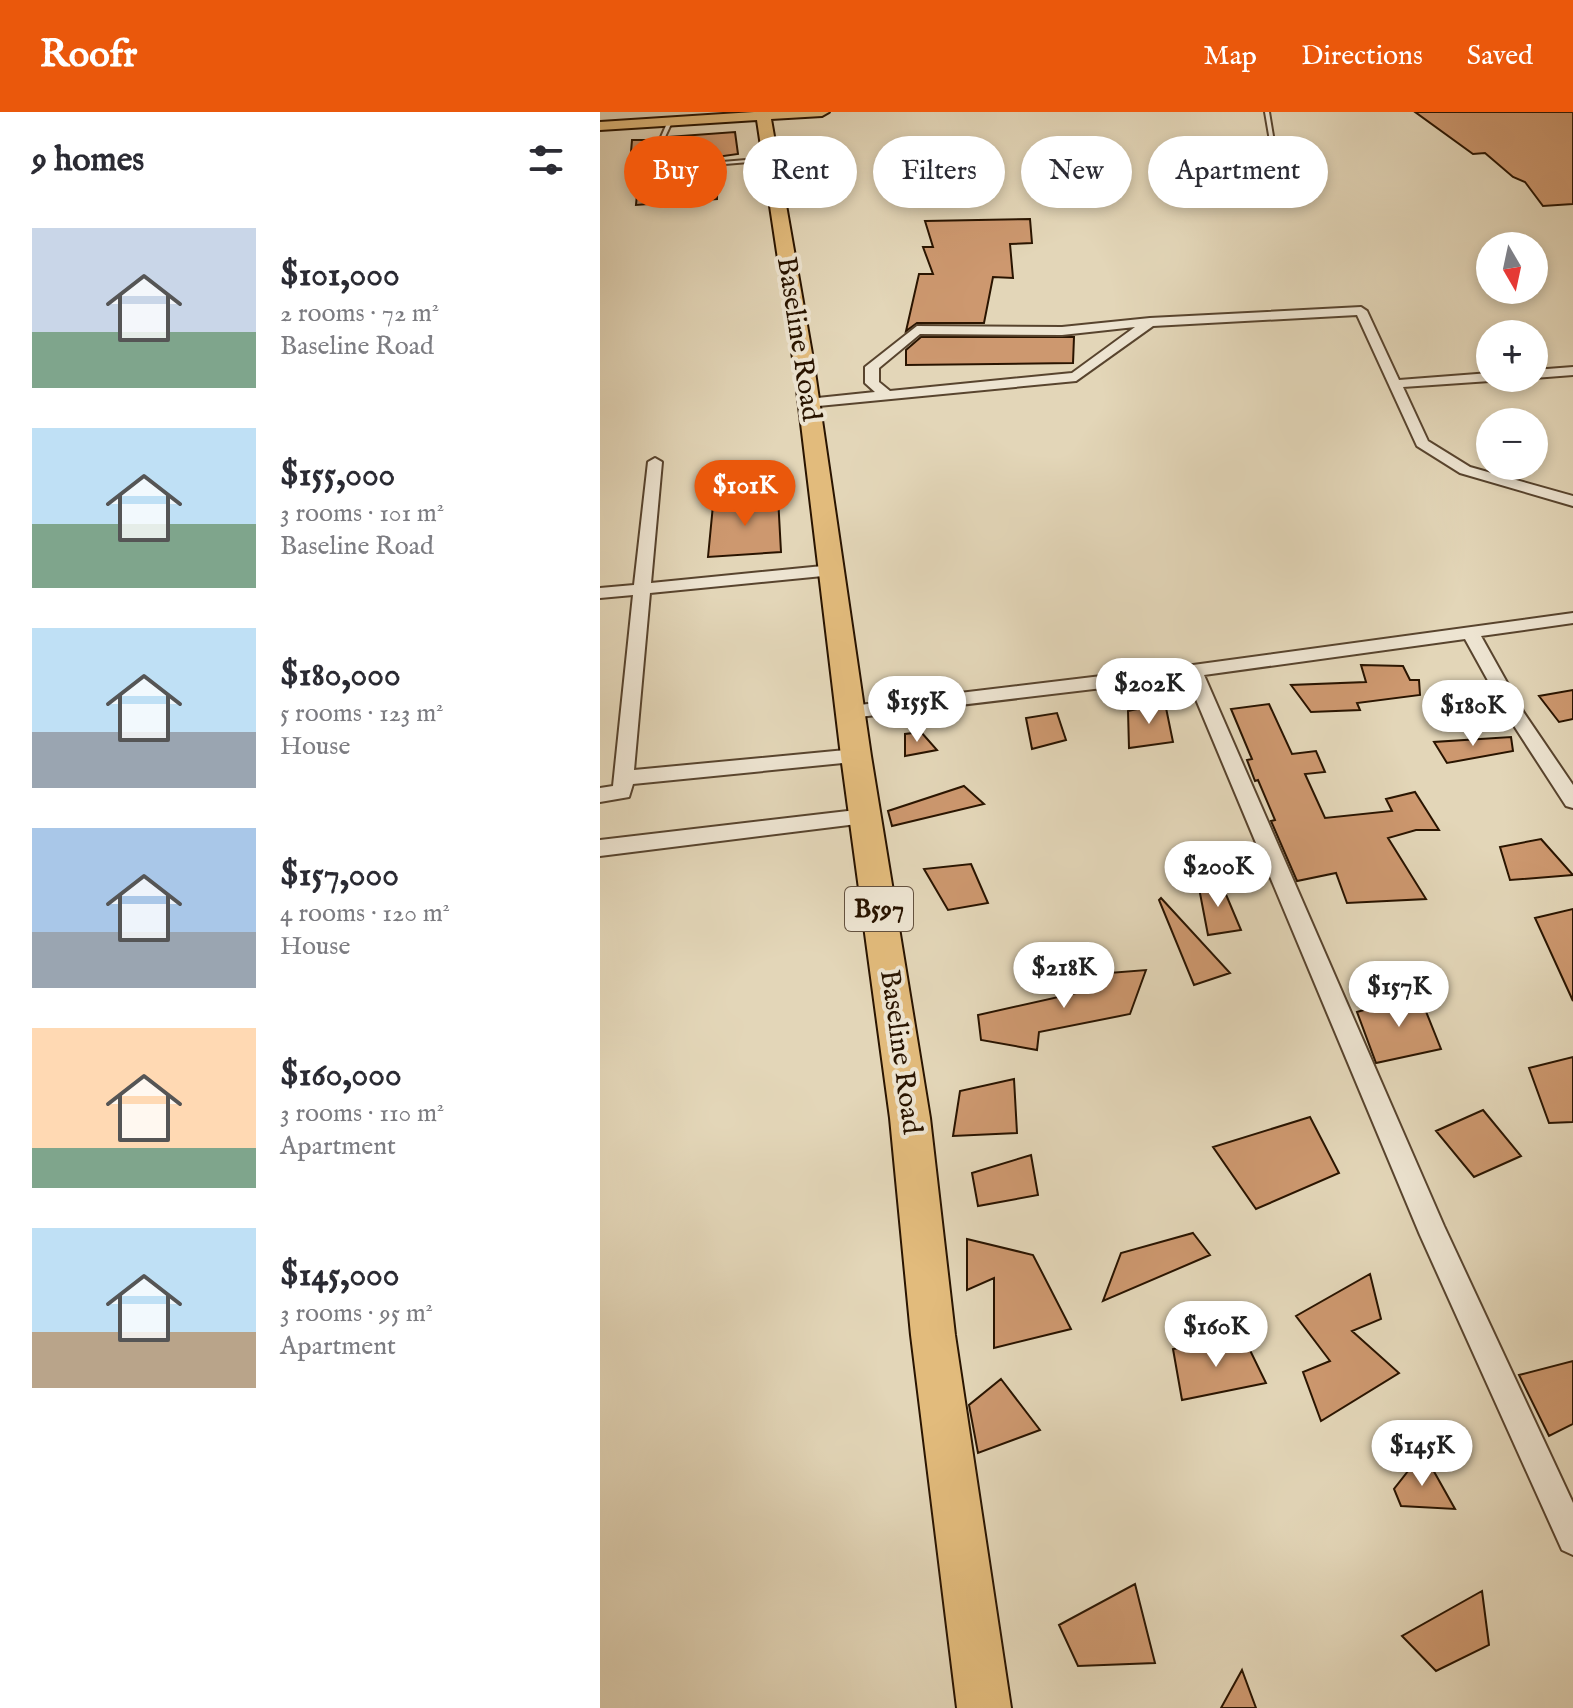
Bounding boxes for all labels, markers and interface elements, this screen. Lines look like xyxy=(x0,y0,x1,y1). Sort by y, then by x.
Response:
text: Roofr xyxy=(40,32,137,80)
text: Map xyxy=(1203,39,1257,74)
text: Directions xyxy=(1301,39,1423,74)
text: Saved xyxy=(1467,39,1533,74)
chip: Buy xyxy=(624,136,727,208)
chip: Rent xyxy=(743,136,857,208)
chip: Filters xyxy=(873,136,1005,208)
chip: New xyxy=(1021,136,1132,208)
chip: Apartment xyxy=(1148,136,1328,208)
icon: filters xyxy=(524,138,568,182)
text: 9 homes xyxy=(32,139,144,182)
north arrow xyxy=(1476,232,1548,304)
map controls xyxy=(1476,232,1548,480)
text: $101,000 xyxy=(280,254,400,297)
street label: Baseline Road xyxy=(768,254,828,424)
icon: home xyxy=(96,260,192,356)
text: 2 rooms · 72 m² xyxy=(280,297,439,330)
button: + xyxy=(1476,320,1548,392)
text: Baseline Road xyxy=(280,330,434,363)
button: − xyxy=(1476,408,1548,480)
text: $155,000 xyxy=(280,454,395,497)
icon: home xyxy=(96,460,192,556)
pin: $101K xyxy=(689,460,801,528)
text: $101K xyxy=(712,469,778,502)
text: 3 rooms · 101 m² xyxy=(280,497,444,530)
text: Baseline Road xyxy=(280,530,434,563)
text: $180,000 xyxy=(280,654,401,697)
pin: $202K xyxy=(1093,658,1205,726)
icon: home xyxy=(96,660,192,756)
text: $202K xyxy=(1114,667,1184,700)
pin: $155K xyxy=(861,676,973,744)
pin: $180K xyxy=(1417,680,1529,748)
text: $155K xyxy=(886,685,948,718)
text: $180K xyxy=(1440,689,1506,722)
text: 5 rooms · 123 m² xyxy=(280,697,444,730)
text: House xyxy=(280,730,350,763)
pin: $200K xyxy=(1162,841,1274,909)
text: $200K xyxy=(1183,850,1253,883)
text: $157,000 xyxy=(280,854,399,897)
icon: home xyxy=(96,860,192,956)
road number: B597 xyxy=(845,887,913,931)
text: 4 rooms · 120 m² xyxy=(280,897,450,930)
text: House xyxy=(280,930,350,963)
pin: $218K xyxy=(1008,942,1120,1010)
text: $218K xyxy=(1031,951,1097,984)
pin: $157K xyxy=(1343,961,1455,1029)
street label: Baseline Road xyxy=(871,968,929,1137)
text: $157K xyxy=(1367,970,1431,1003)
text: $160,000 xyxy=(280,1054,402,1097)
icon: home xyxy=(96,1060,192,1156)
text: 3 rooms · 110 m² xyxy=(280,1097,444,1130)
text: Apartment xyxy=(280,1130,396,1163)
text: $145,000 xyxy=(280,1254,400,1297)
icon: home xyxy=(96,1260,192,1356)
text: 3 rooms · 95 m² xyxy=(280,1297,433,1330)
pin: $160K xyxy=(1160,1301,1272,1369)
text: $160K xyxy=(1183,1310,1249,1343)
text: Apartment xyxy=(280,1330,396,1363)
pin: $145K xyxy=(1366,1420,1478,1488)
text: $145K xyxy=(1390,1429,1454,1462)

